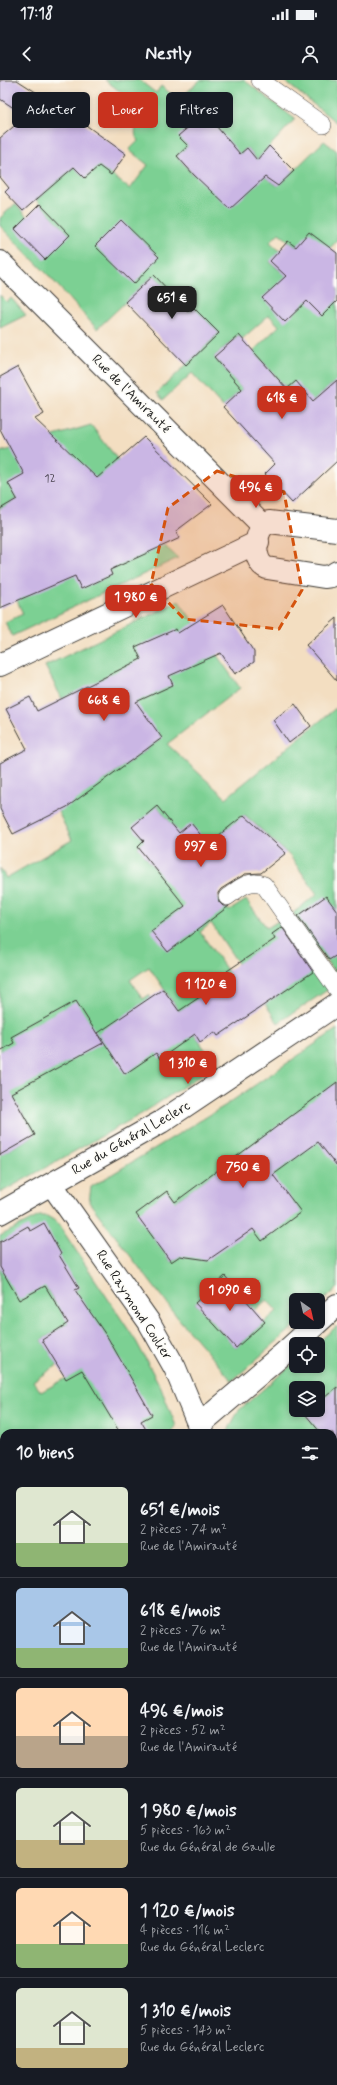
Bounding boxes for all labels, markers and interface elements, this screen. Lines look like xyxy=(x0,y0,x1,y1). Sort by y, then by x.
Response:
text: 17:18 xyxy=(20,4,53,24)
text: Nestly xyxy=(145,42,192,66)
icon: back xyxy=(16,43,38,65)
icon: person xyxy=(299,43,321,65)
chip: Acheter xyxy=(12,92,90,128)
chip: Louer xyxy=(98,92,158,128)
chip: Filtres xyxy=(166,92,233,128)
pin: 651 € xyxy=(144,286,200,320)
text: 651 € xyxy=(157,290,187,307)
street label: Rue de l'Amirauté xyxy=(88,351,174,437)
pin: 618 € xyxy=(254,386,310,420)
text: 618 € xyxy=(266,390,298,407)
house number: 12 xyxy=(44,471,56,487)
pin: 496 € xyxy=(228,475,284,509)
text: 496 € xyxy=(239,479,273,496)
pin: 1 980 € xyxy=(99,585,173,619)
text: 1 980 € xyxy=(114,589,158,606)
pin: 668 € xyxy=(76,688,132,722)
text: 668 € xyxy=(88,692,120,709)
pin: 997 € xyxy=(173,834,229,868)
text: 997 € xyxy=(184,838,218,855)
pin: 1 120 € xyxy=(169,972,243,1006)
text: 1 120 € xyxy=(185,976,227,993)
pin: 1 310 € xyxy=(151,1051,225,1085)
text: 1 310 € xyxy=(168,1055,208,1072)
street label: Rue du Général Leclerc xyxy=(69,1097,194,1179)
pin: 750 € xyxy=(215,1155,271,1189)
text: 750 € xyxy=(226,1159,260,1176)
street label: Rue Raymond Coulier xyxy=(92,1247,176,1363)
pin: 1 090 € xyxy=(193,1278,267,1312)
text: 1 090 € xyxy=(209,1282,251,1299)
north arrow xyxy=(289,1293,325,1329)
map controls xyxy=(289,1293,325,1417)
button: locate xyxy=(289,1337,325,1373)
button: layers xyxy=(289,1381,325,1417)
text: 10 biens xyxy=(16,1442,74,1464)
icon: filters xyxy=(299,1442,321,1464)
text: 651 €/mois xyxy=(140,1499,220,1521)
icon: home xyxy=(48,1503,96,1551)
text: 2 pièces · 74 m² xyxy=(140,1521,227,1538)
text: Rue de l'Amirauté xyxy=(140,1538,237,1555)
text: 618 €/mois xyxy=(140,1600,221,1622)
icon: home xyxy=(48,1604,96,1652)
text: 2 pièces · 76 m² xyxy=(140,1622,226,1639)
text: Rue de l'Amirauté xyxy=(140,1639,237,1656)
text: 496 €/mois xyxy=(140,1700,224,1722)
icon: home xyxy=(48,1704,96,1752)
text: 2 pièces · 52 m² xyxy=(140,1722,226,1739)
text: Rue de l'Amirauté xyxy=(140,1739,237,1756)
text: 1 980 €/mois xyxy=(140,1800,237,1822)
icon: home xyxy=(48,1804,96,1852)
text: 5 pièces · 163 m² xyxy=(140,1822,231,1839)
text: Rue du Général de Gaulle xyxy=(140,1839,275,1856)
text: 1 120 €/mois xyxy=(140,1900,235,1922)
icon: home xyxy=(48,1904,96,1952)
text: 4 pièces · 116 m² xyxy=(140,1922,230,1939)
text: Rue du Général Leclerc xyxy=(140,1939,264,1956)
text: 1 310 €/mois xyxy=(140,2000,231,2022)
icon: home xyxy=(48,2004,96,2052)
text: 5 pièces · 143 m² xyxy=(140,2022,231,2039)
text: Rue du Général Leclerc xyxy=(140,2039,264,2056)

